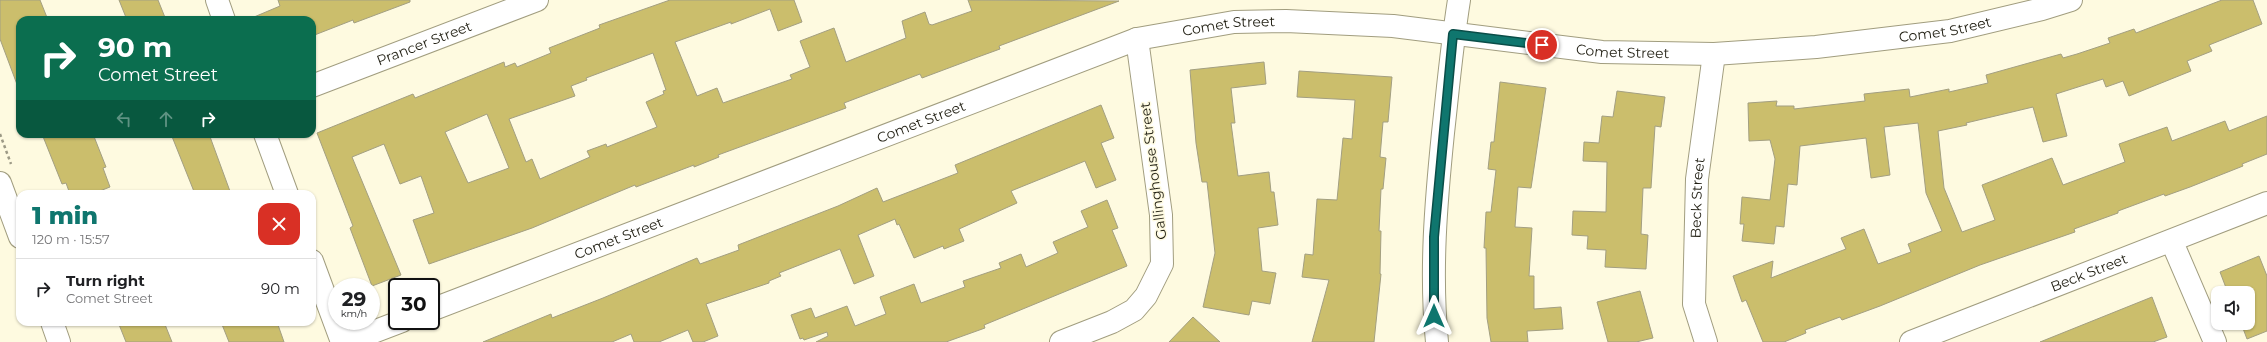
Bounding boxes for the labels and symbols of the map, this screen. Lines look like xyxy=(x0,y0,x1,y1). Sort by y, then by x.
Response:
street label: Comet Street xyxy=(1181,12,1276,40)
street label: Comet Street xyxy=(1898,12,1993,46)
street label: Prancer Street xyxy=(374,17,475,69)
pin xyxy=(1525,28,1559,62)
street label: Comet Street xyxy=(1575,40,1670,62)
street label: Comet Street xyxy=(874,97,968,147)
street label: Gallinghouse Street xyxy=(1136,101,1170,241)
street label: Beck Street xyxy=(1687,156,1709,239)
street label: Comet Street xyxy=(572,213,666,263)
street label: Beck Street xyxy=(2048,249,2130,296)
speed limit sign: 30 xyxy=(388,278,440,330)
position arrow xyxy=(1413,295,1455,337)

